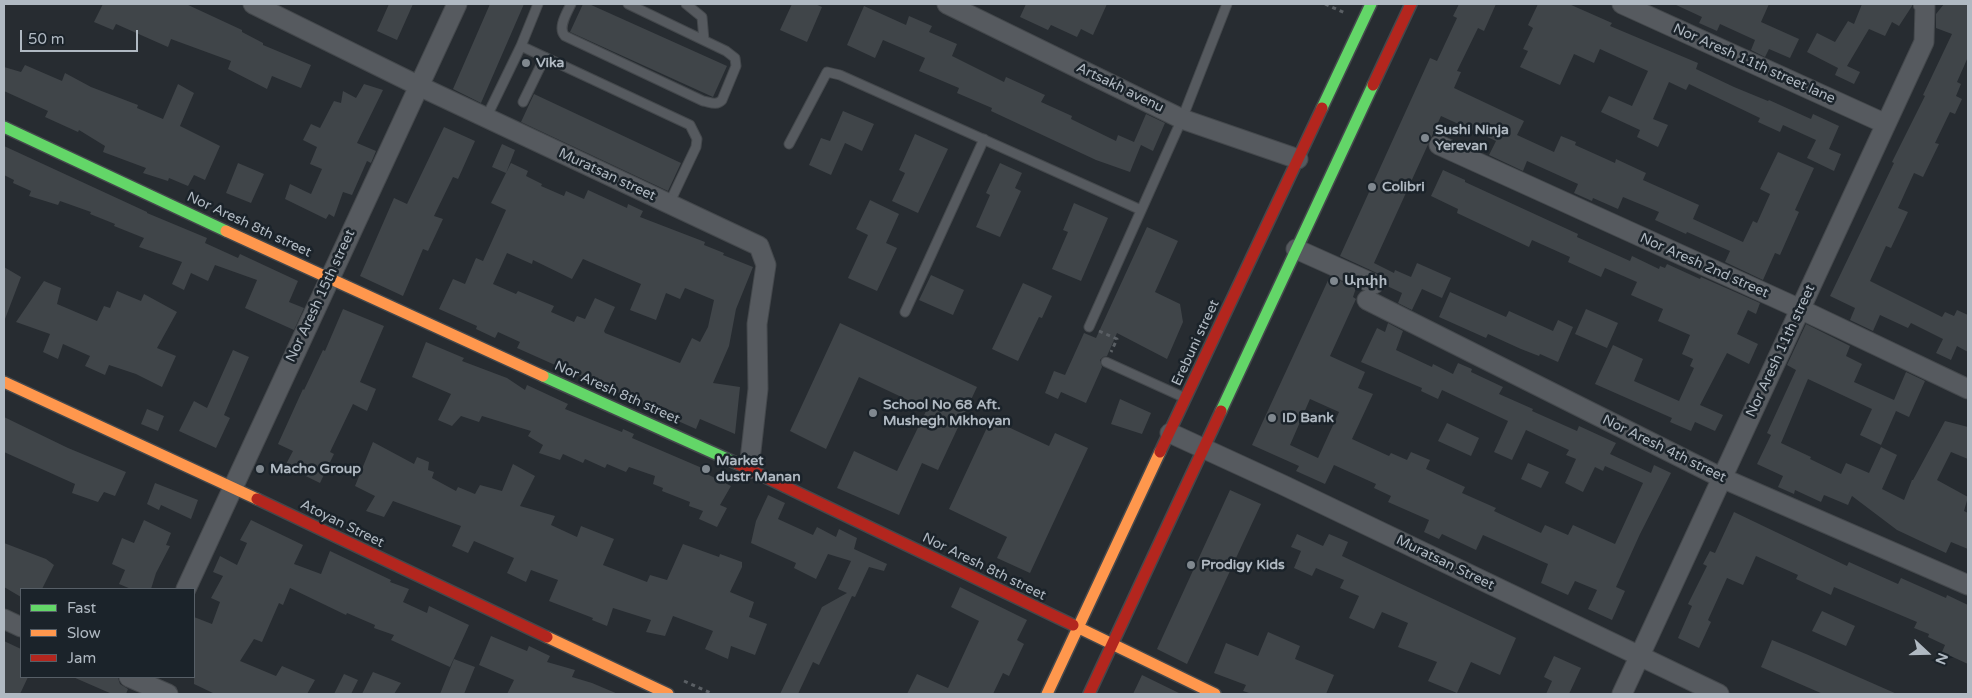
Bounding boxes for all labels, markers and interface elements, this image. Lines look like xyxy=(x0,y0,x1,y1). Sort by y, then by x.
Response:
scale bar xyxy=(22,20,140,52)
street label: Nor Aresh 11th street lane xyxy=(1670,21,1838,107)
text: 50 m xyxy=(28,30,65,48)
place label: Vika xyxy=(536,55,564,71)
marker: Vika xyxy=(520,57,532,69)
street label: Artsakh avenu xyxy=(1073,60,1167,116)
place label: Sushi Ninja Yerevan xyxy=(1435,122,1509,154)
marker: Sushi Ninja Yerevan xyxy=(1419,132,1431,144)
street label: Muratsan street xyxy=(556,145,658,205)
place label: Colibri xyxy=(1382,179,1425,195)
marker: Colibri xyxy=(1366,181,1378,193)
street label: Nor Aresh 8th street xyxy=(184,189,314,261)
street label: Nor Aresh 15th street xyxy=(283,227,359,365)
street label: Nor Aresh 2nd street xyxy=(1637,230,1771,302)
place label: Արփի xyxy=(1344,273,1387,289)
marker: Արփի xyxy=(1328,275,1340,287)
street label: Nor Aresh 11th street xyxy=(1743,282,1819,420)
street label: Erebuni street xyxy=(1169,297,1223,389)
street label: Nor Aresh 8th street xyxy=(552,358,682,428)
place label: School No 68 Aft. Mushegh Mkhoyan xyxy=(883,397,1011,430)
marker: School No 68 Aft. Mushegh Mkhoyan xyxy=(867,407,879,419)
place label: ID Bank xyxy=(1282,410,1334,426)
marker: ID Bank xyxy=(1266,412,1278,424)
street label: Nor Aresh 4th street xyxy=(1599,412,1729,486)
place label: Market dustr Manan xyxy=(716,453,801,486)
place label: Macho Group xyxy=(270,461,361,477)
marker: Macho Group xyxy=(254,463,266,475)
marker: Market dustr Manan xyxy=(700,463,712,475)
street label: Atoyan Street xyxy=(297,496,387,552)
street label: Nor Aresh 8th street xyxy=(919,530,1049,604)
street label: Muratsan Street xyxy=(1393,532,1497,594)
place label: Prodigy Kids xyxy=(1201,557,1285,573)
marker: Prodigy Kids xyxy=(1185,559,1197,571)
legend xyxy=(20,588,195,678)
text: Fast xyxy=(67,599,96,617)
text: Slow xyxy=(67,624,101,642)
north arrow xyxy=(1902,628,1952,678)
text: Jam xyxy=(67,649,96,667)
text: N xyxy=(1932,650,1951,667)

